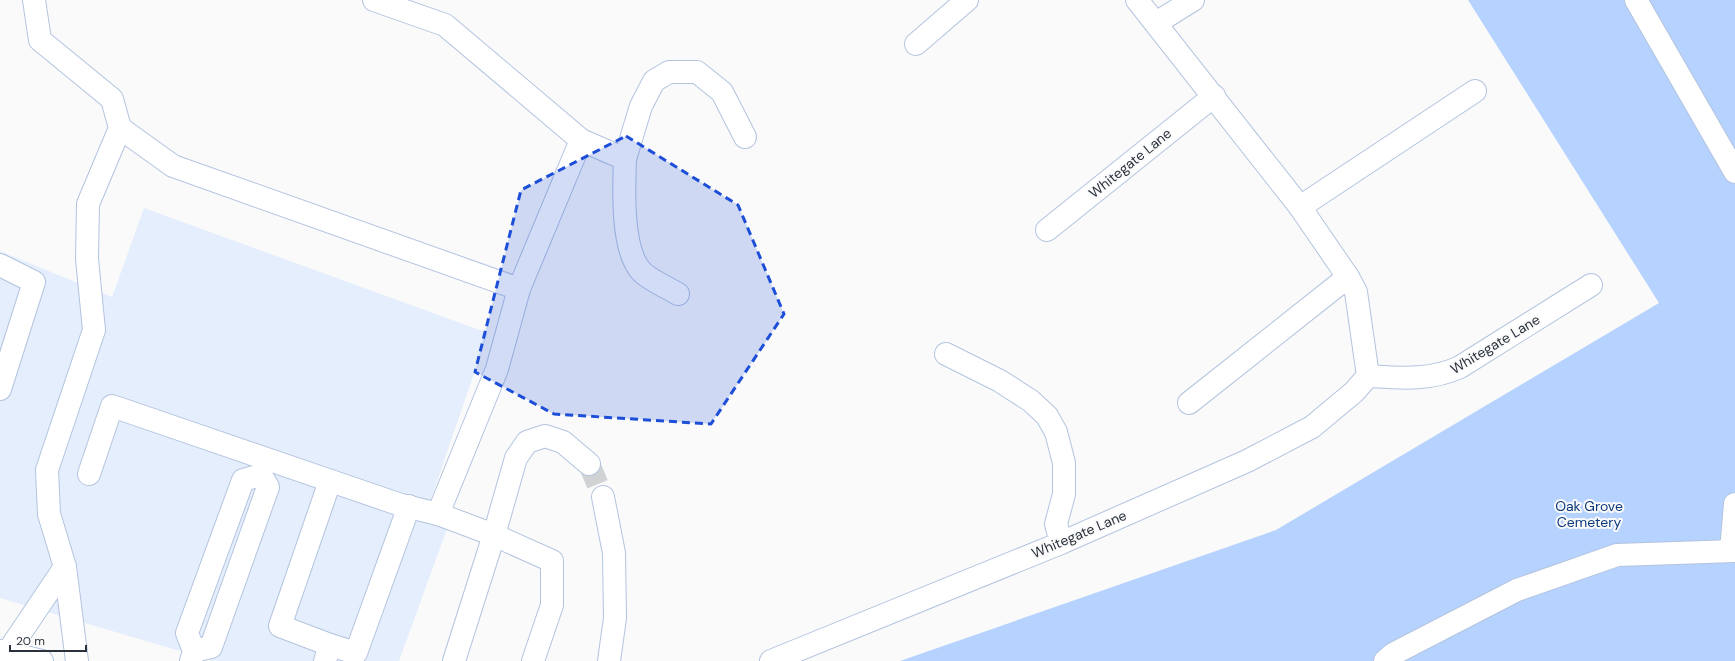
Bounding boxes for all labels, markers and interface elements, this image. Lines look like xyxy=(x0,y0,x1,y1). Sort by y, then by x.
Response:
street label: Whitegate Lane xyxy=(1085,124,1175,202)
street label: Whitegate Lane xyxy=(1447,310,1543,378)
park label: Oak Grove Cemetery xyxy=(1555,497,1623,531)
street label: Whitegate Lane xyxy=(1029,506,1129,562)
scale bar xyxy=(10,627,86,653)
text: 20 m xyxy=(16,633,45,649)

